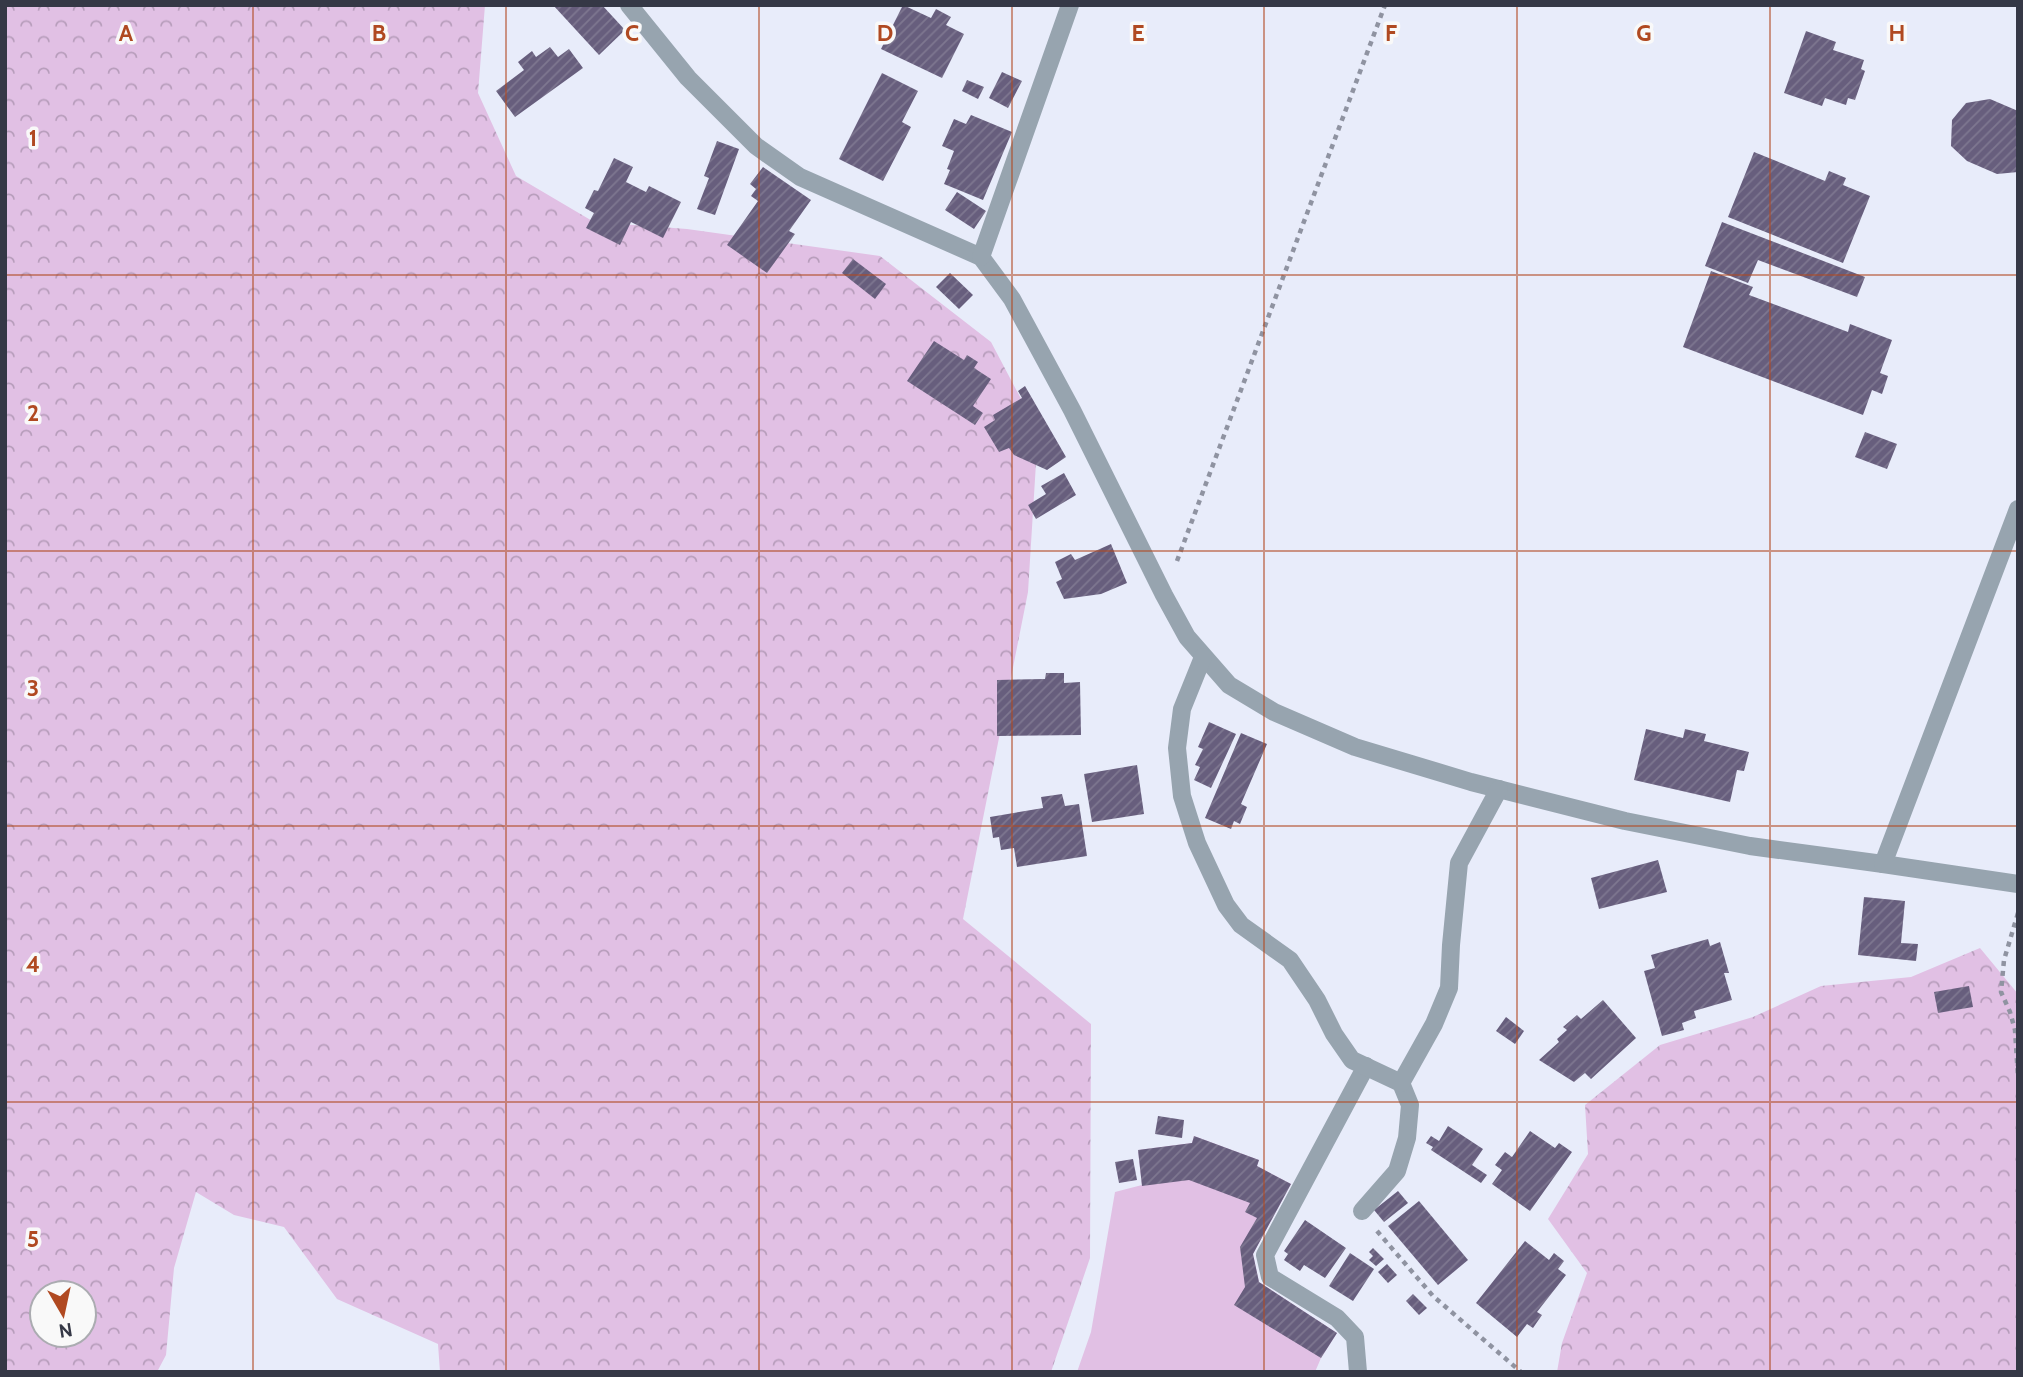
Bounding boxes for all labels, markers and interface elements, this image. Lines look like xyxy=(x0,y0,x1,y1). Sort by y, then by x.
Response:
text: A xyxy=(119,19,134,47)
text: B xyxy=(372,19,386,47)
text: C xyxy=(625,19,639,47)
text: D xyxy=(877,19,893,47)
text: E xyxy=(1131,19,1145,47)
text: F xyxy=(1385,19,1397,47)
text: G xyxy=(1636,19,1652,47)
text: H xyxy=(1889,19,1905,47)
text: 1 xyxy=(29,124,37,152)
text: 2 xyxy=(27,399,39,427)
text: 3 xyxy=(27,674,39,702)
text: 4 xyxy=(26,950,40,978)
text: 5 xyxy=(27,1225,39,1253)
north arrow xyxy=(28,1279,98,1349)
text: N xyxy=(57,1318,74,1343)

